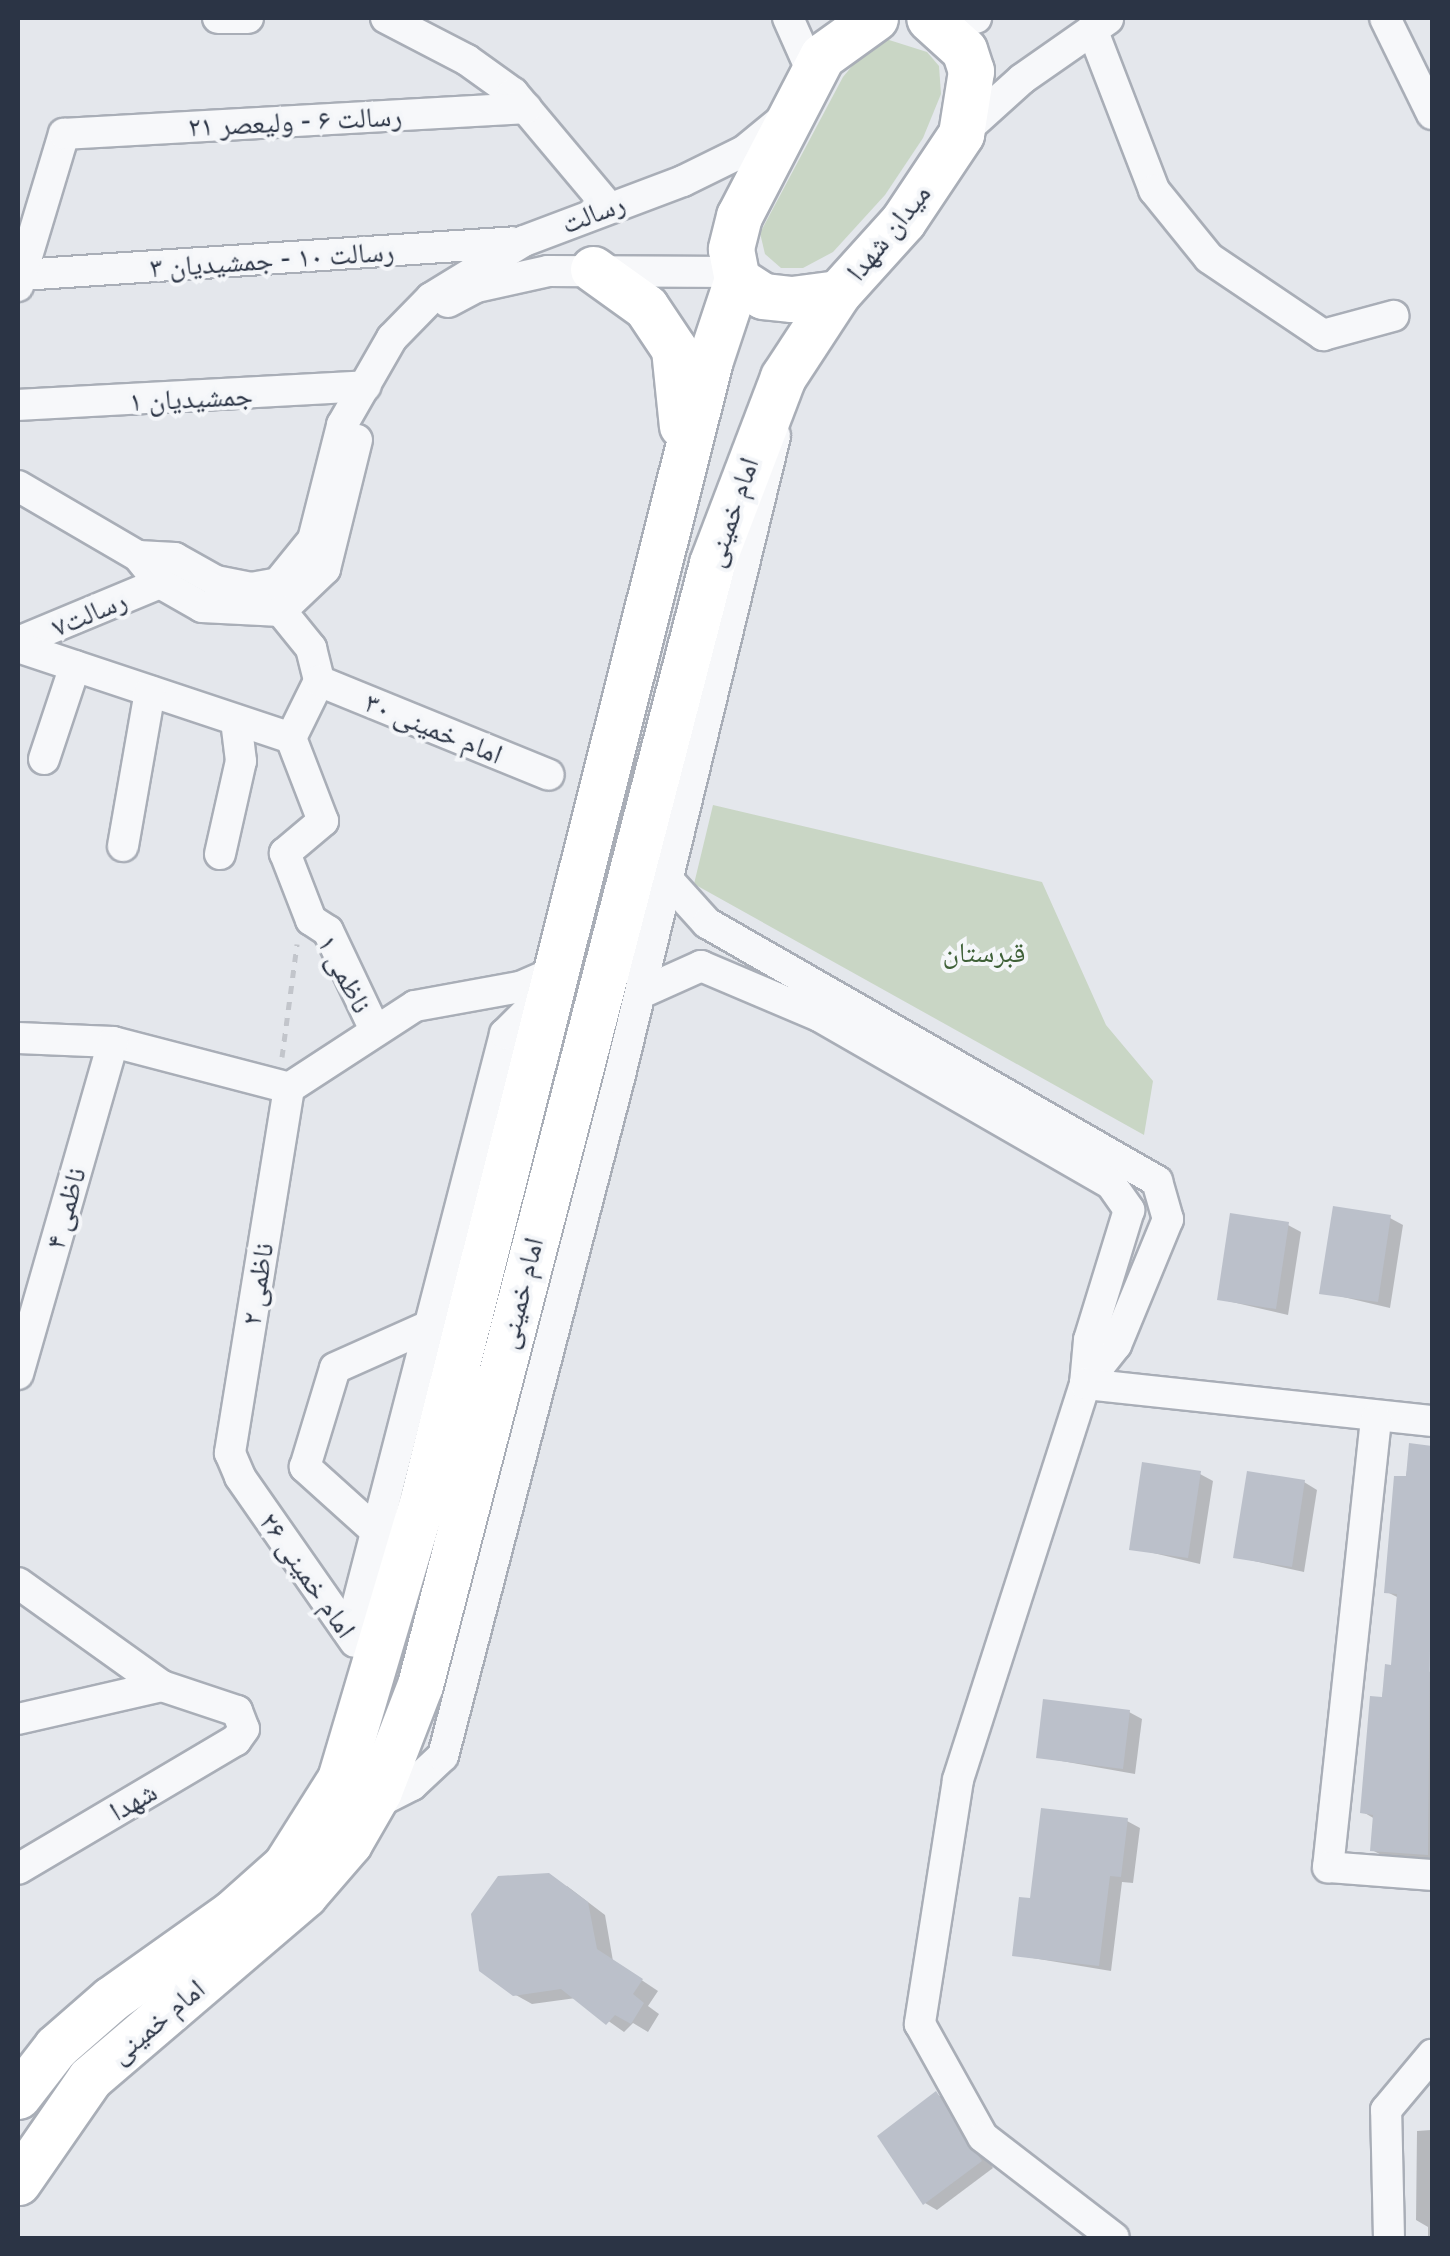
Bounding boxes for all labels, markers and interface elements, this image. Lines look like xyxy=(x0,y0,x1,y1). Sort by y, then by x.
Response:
street label: رسالت ۶ - ولیعصر ۲۱ xyxy=(187,99,403,143)
street label: میدان شهدا xyxy=(839,177,937,287)
street label: رسالت xyxy=(557,186,629,240)
street label: رسالت ۱۰ - جمشیدیان ۳ xyxy=(149,234,395,284)
street label: جمشیدیان ۱ xyxy=(128,378,254,418)
street label: امام خمینی xyxy=(697,453,765,571)
street label: رسالت۷ xyxy=(47,582,131,644)
street label: امام خمینی ۳۰ xyxy=(360,685,508,771)
street label: ناظمی ۱ xyxy=(311,929,379,1019)
park label: قبرستان xyxy=(942,935,1026,969)
street label: ناظمی ۴ xyxy=(37,1163,93,1253)
street label: امام خمینی xyxy=(490,1234,550,1352)
street label: ناظمی ۲ xyxy=(234,1240,280,1328)
street label: امام خمینی ۲۶ xyxy=(253,1506,363,1644)
street label: شهدا xyxy=(103,1774,163,1828)
street label: امام خمینی xyxy=(103,1972,211,2070)

